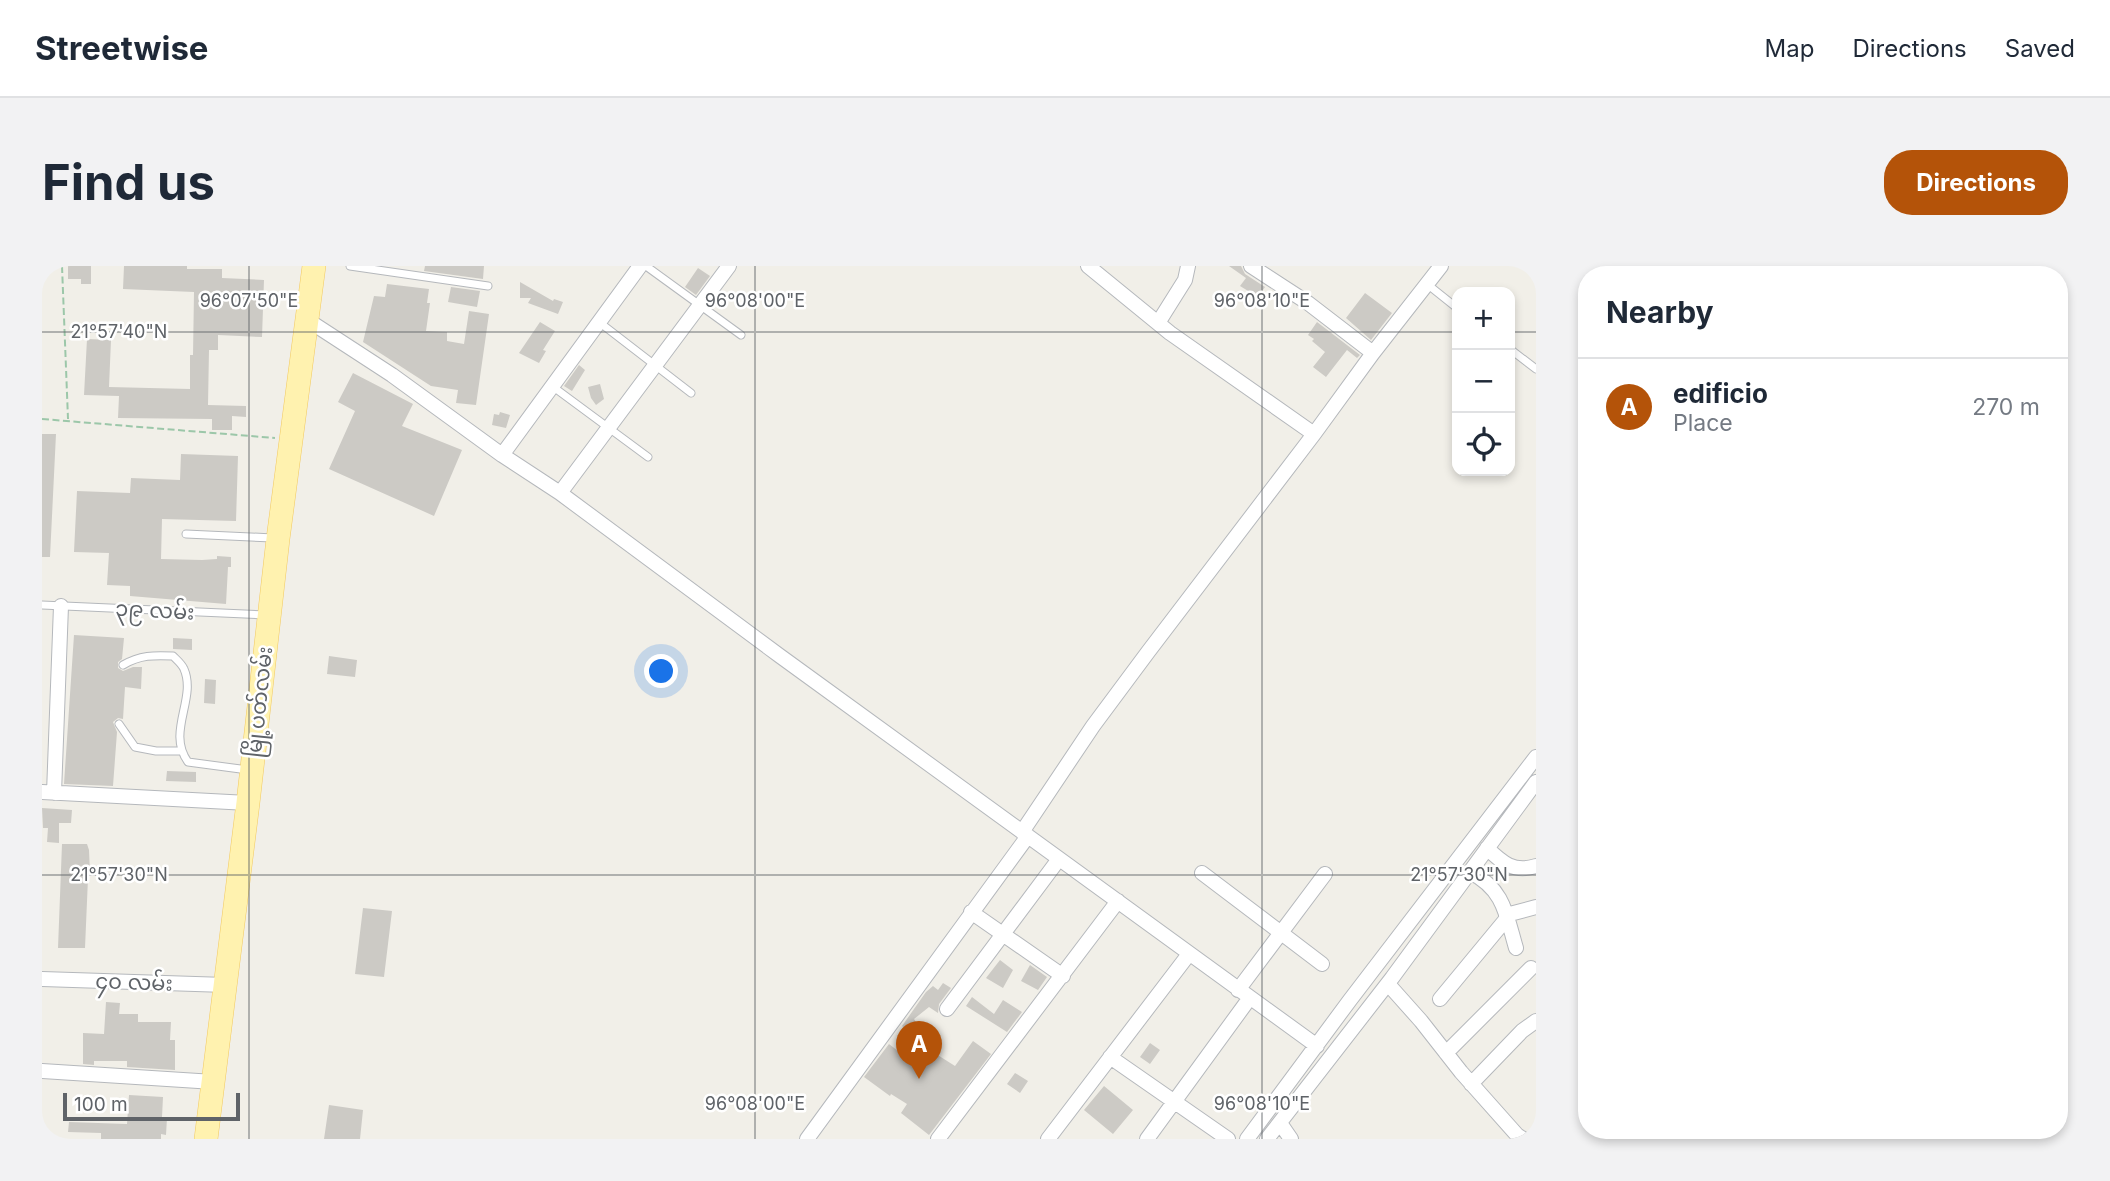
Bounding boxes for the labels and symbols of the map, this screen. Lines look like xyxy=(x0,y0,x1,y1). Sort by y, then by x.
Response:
text: 96°07'50"E xyxy=(200,290,298,311)
text: 96°08'00"E xyxy=(705,290,805,311)
text: 96°08'10"E xyxy=(1214,290,1310,311)
text: 21°57'40"N xyxy=(71,321,167,342)
street label: ၃၉ လမ်း xyxy=(115,592,195,630)
street label: မြို့ပတ်လမ်း xyxy=(238,645,282,759)
your location xyxy=(644,654,678,688)
text: 21°57'30"N xyxy=(70,864,168,885)
text: 21°57'30"N xyxy=(1410,864,1508,885)
street label: ၄၀ လမ်း xyxy=(95,965,173,1001)
pin: A xyxy=(896,1021,942,1079)
scale bar xyxy=(63,1090,240,1122)
text: 96°08'00"E xyxy=(705,1093,805,1114)
text: 96°08'10"E xyxy=(1214,1093,1310,1114)

